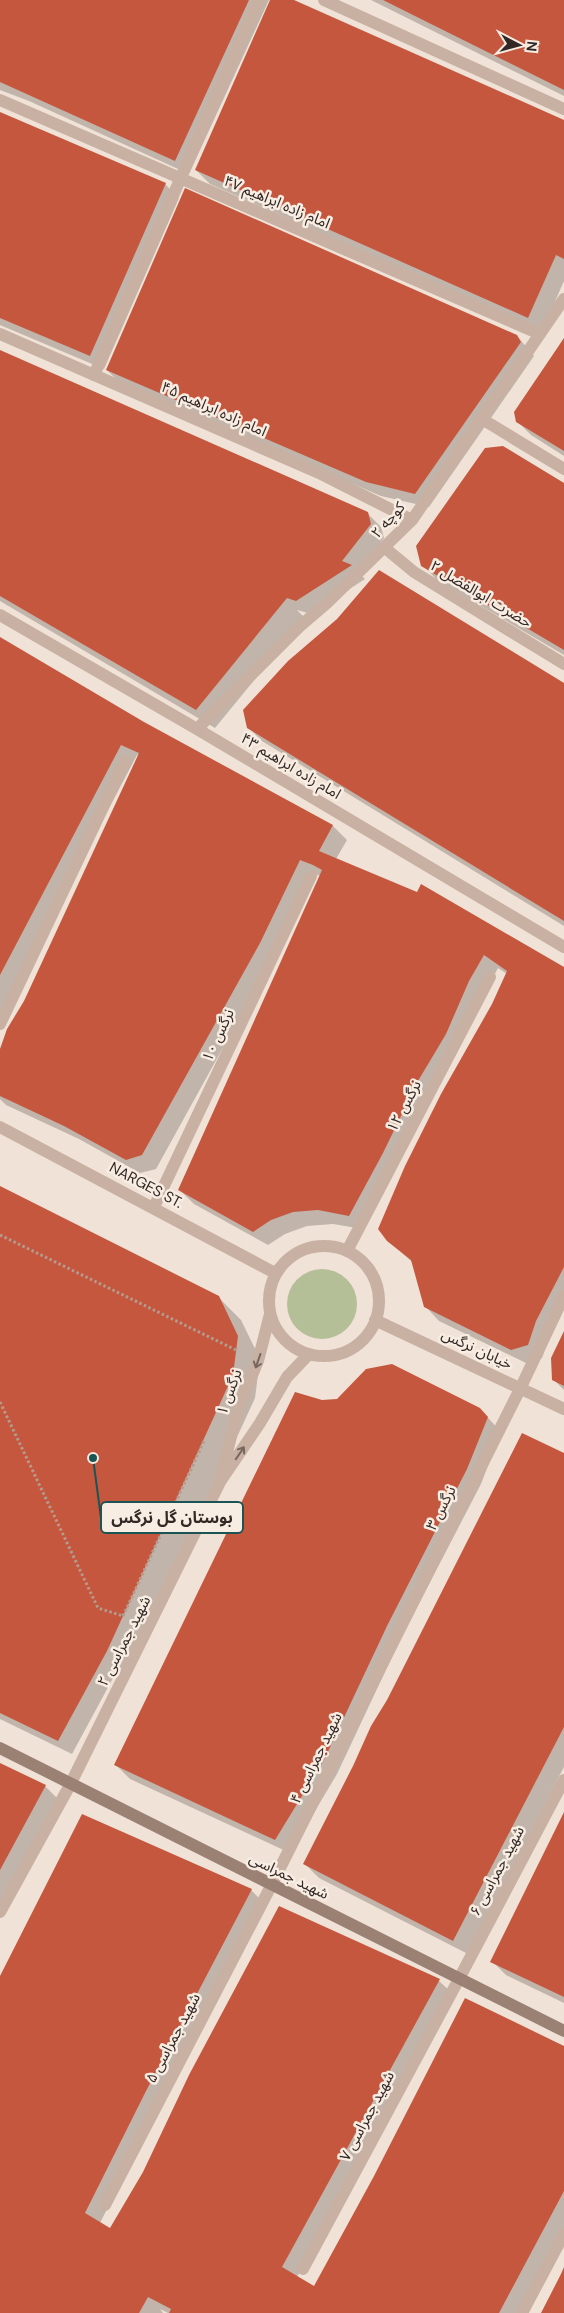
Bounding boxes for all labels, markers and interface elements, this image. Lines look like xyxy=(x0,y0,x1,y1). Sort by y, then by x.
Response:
north arrow xyxy=(494,20,544,70)
text: N xyxy=(522,40,541,52)
street label: امام زاده ابراهیم ۴۷ xyxy=(220,171,333,234)
street label: امام زاده ابراهیم ۴۵ xyxy=(158,377,270,442)
street label: کوچه ۲ xyxy=(367,497,410,542)
street label: حضرت ابوالفضل ۲ xyxy=(426,556,536,632)
street label: امام زاده ابراهیم ۴۳ xyxy=(237,728,345,805)
street label: نرگس ۱۰ xyxy=(197,1006,239,1064)
street label: نرگس ۱۲ xyxy=(382,1077,426,1135)
street label: NARGES ST. xyxy=(106,1157,186,1213)
street label: خیابان نرگس xyxy=(438,1324,516,1374)
one-way arrow xyxy=(252,1353,262,1369)
street label: نرگس ۱ xyxy=(212,1366,246,1418)
one-way arrow xyxy=(235,1446,245,1460)
street label: نرگس ۳ xyxy=(421,1482,461,1534)
callout: بوستان گل نرگس xyxy=(101,1502,243,1533)
text: بوستان گل نرگس xyxy=(111,1507,233,1528)
street label: شهید جمراسی ۲ xyxy=(93,1592,155,1690)
street label: شهید جمراسی ۴ xyxy=(285,1709,347,1807)
street label: شهید جمراسی ۶ xyxy=(465,1822,529,1919)
street label: شهید جمراسی xyxy=(246,1848,332,1904)
street label: شهید جمراسی ۵ xyxy=(141,1989,205,2086)
street label: شهید جمراسی ۷ xyxy=(335,2067,399,2164)

